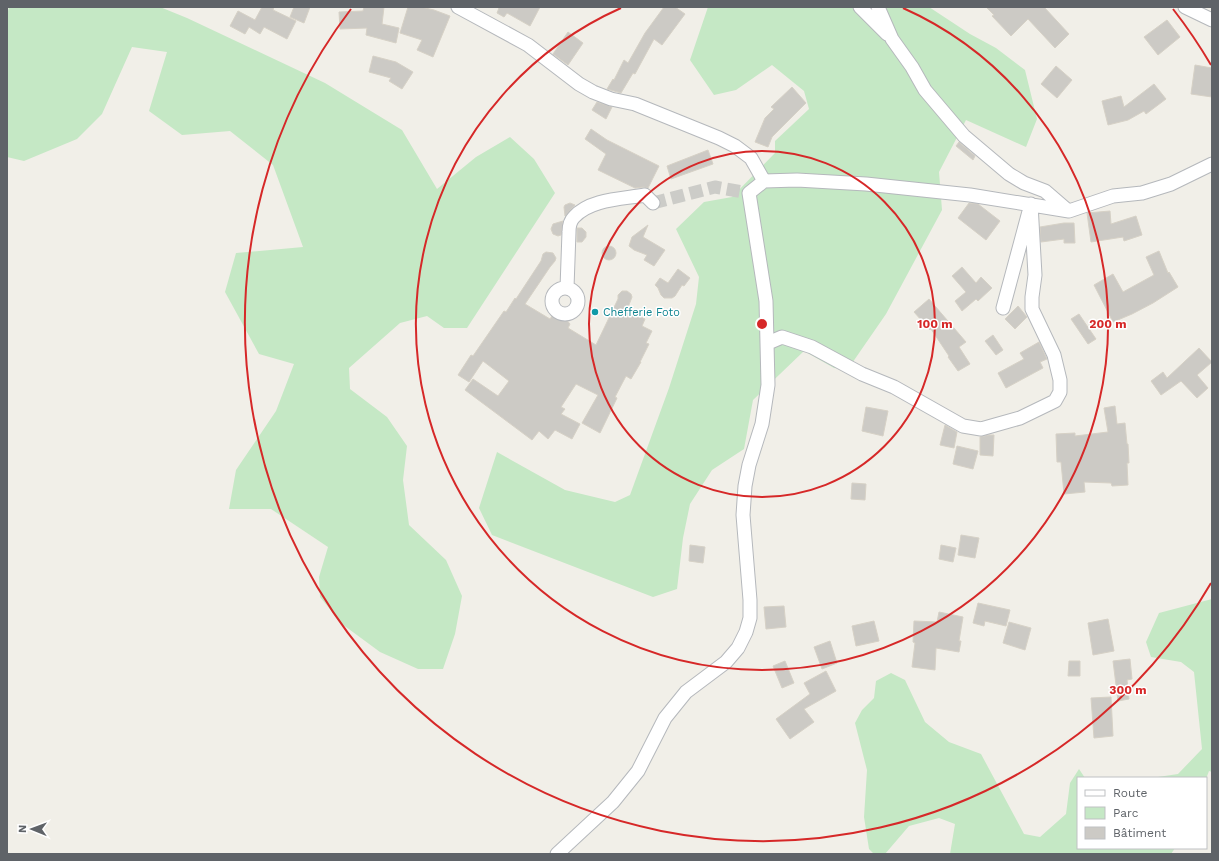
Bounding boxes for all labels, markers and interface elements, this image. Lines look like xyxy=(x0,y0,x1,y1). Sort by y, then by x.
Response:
place label: Chefferie Foto xyxy=(603,306,680,319)
marker: Chefferie Foto xyxy=(590,307,600,317)
centre of rings xyxy=(755,317,769,331)
text: 100 m xyxy=(917,317,953,331)
text: 200 m xyxy=(1089,317,1127,331)
text: 300 m xyxy=(1109,683,1147,697)
legend xyxy=(1077,777,1207,849)
text: Route xyxy=(1113,786,1147,800)
text: Parc xyxy=(1113,806,1139,820)
north arrow xyxy=(12,809,52,849)
text: N xyxy=(16,825,29,833)
text: Bâtiment xyxy=(1113,826,1166,840)

